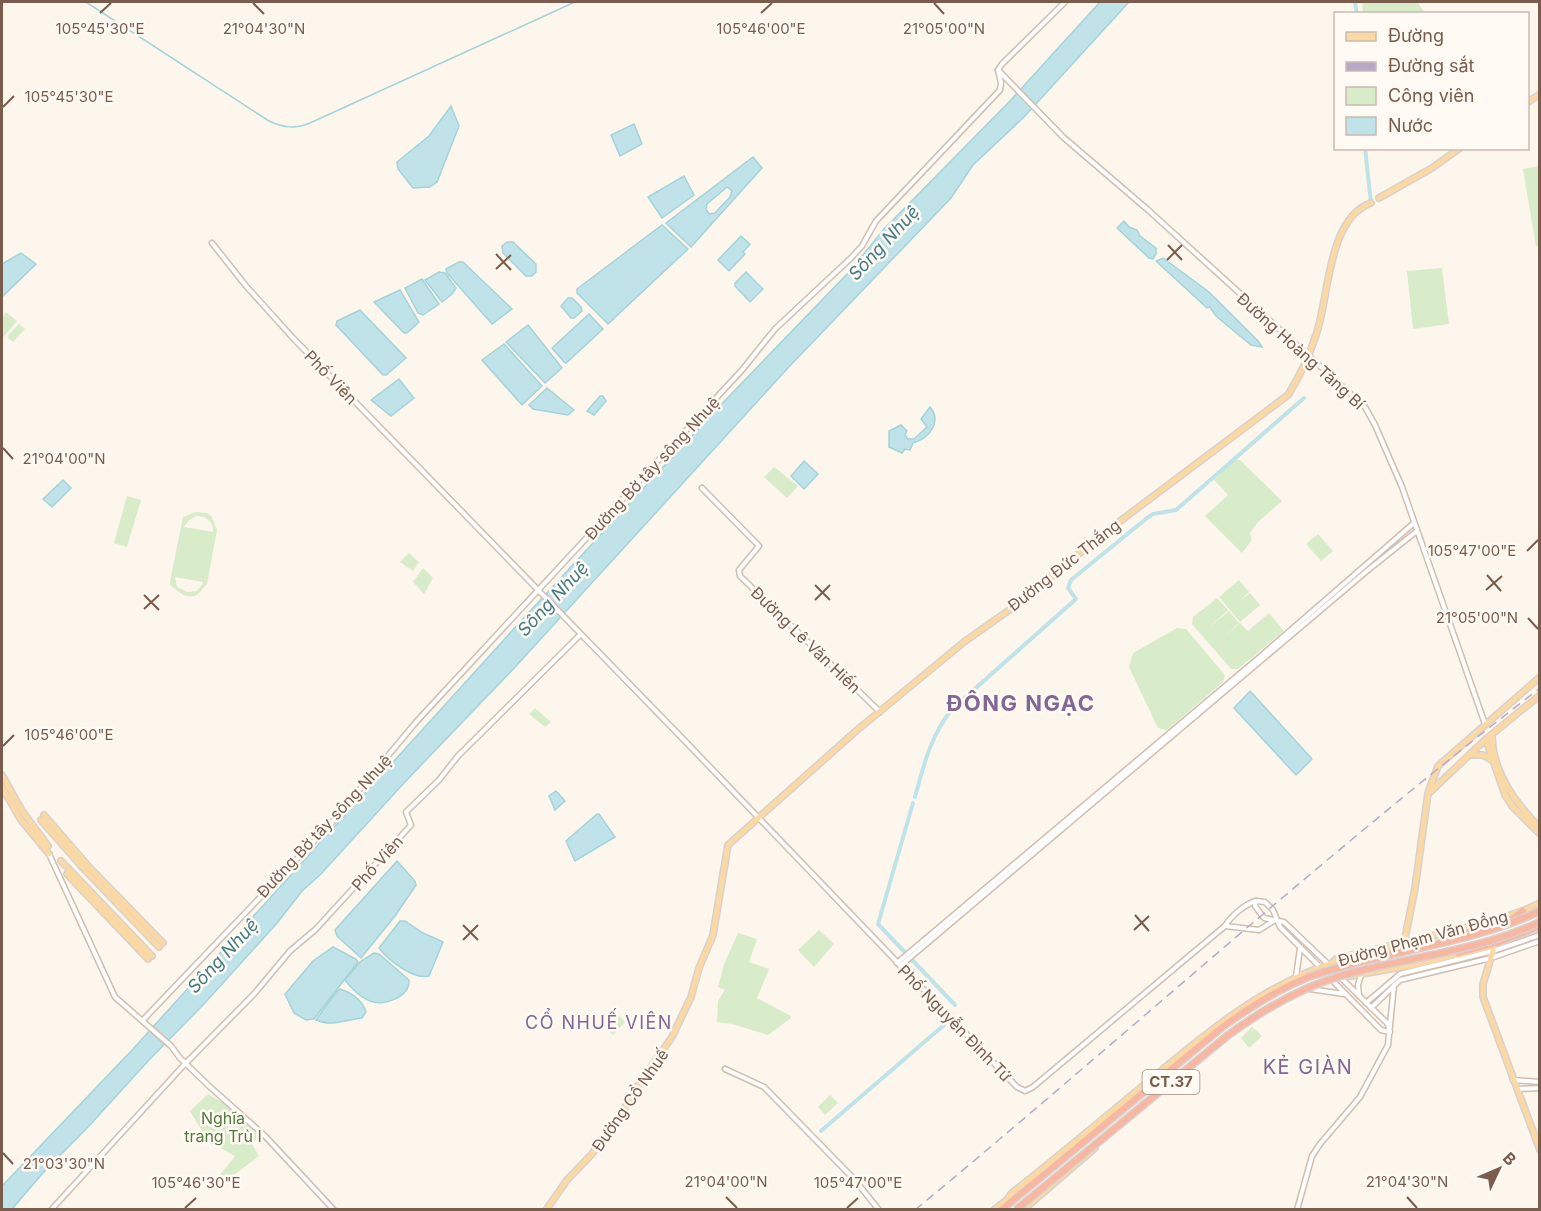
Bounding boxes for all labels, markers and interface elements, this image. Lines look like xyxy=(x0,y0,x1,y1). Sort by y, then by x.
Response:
legend xyxy=(1334,12,1529,150)
text: 105°45'30"E xyxy=(56,19,144,38)
text: 21°04'30"N xyxy=(223,19,305,38)
text: 105°46'00"E xyxy=(716,19,806,38)
text: 21°05'00"N xyxy=(903,19,985,38)
text: Đường xyxy=(1388,25,1444,46)
text: Đường sắt xyxy=(1388,55,1475,76)
text: Công viên xyxy=(1388,85,1474,106)
text: 105°45'30"E xyxy=(25,87,113,106)
text: Nước xyxy=(1388,115,1433,136)
water label: Sông Nhuệ xyxy=(844,201,923,284)
street label: Đường Hoàng Tăng Bí xyxy=(1233,288,1369,414)
street label: Phố Viên xyxy=(300,346,362,408)
street label: Đường Bờ tây sông Nhuệ xyxy=(580,392,724,544)
text: 21°04'00"N xyxy=(23,449,105,468)
street label: Đường Đức Thắng xyxy=(1004,515,1124,615)
text: 105°47'00"E xyxy=(1428,541,1516,560)
water label: Sông Nhuệ xyxy=(513,557,592,640)
street label: Đường Lê Văn Hiến xyxy=(747,583,865,697)
text: 21°05'00"N xyxy=(1436,608,1518,627)
district label: ĐÔNG NGẠC xyxy=(946,690,1096,716)
text: 105°46'00"E xyxy=(24,725,114,744)
street label: Đường Bờ tây sông Nhuệ xyxy=(252,750,396,902)
street label: Phố Viên xyxy=(347,831,407,895)
street label: Đường Phạm Văn Đồng xyxy=(1336,906,1510,970)
water label: Sông Nhuệ xyxy=(183,914,262,997)
street label: Phố Nguyễn Đình Tứ xyxy=(894,960,1016,1086)
district label: CỔ NHUẾ VIÊN xyxy=(525,1008,673,1033)
street label: Đường Cổ Nhuế xyxy=(587,1045,673,1155)
district label: KẺ GIÀN xyxy=(1263,1054,1353,1079)
road number: CT.37 xyxy=(1142,1070,1200,1094)
park label: Nghĩa trang Trù I xyxy=(184,1108,262,1146)
north arrow xyxy=(1469,1139,1529,1199)
text: B xyxy=(1499,1148,1521,1169)
text: 21°03'30"N xyxy=(23,1154,105,1173)
text: 21°04'00"N xyxy=(685,1172,767,1191)
text: 21°04'30"N xyxy=(1366,1172,1448,1191)
text: 105°46'30"E xyxy=(151,1173,241,1192)
text: 105°47'00"E xyxy=(814,1173,902,1192)

